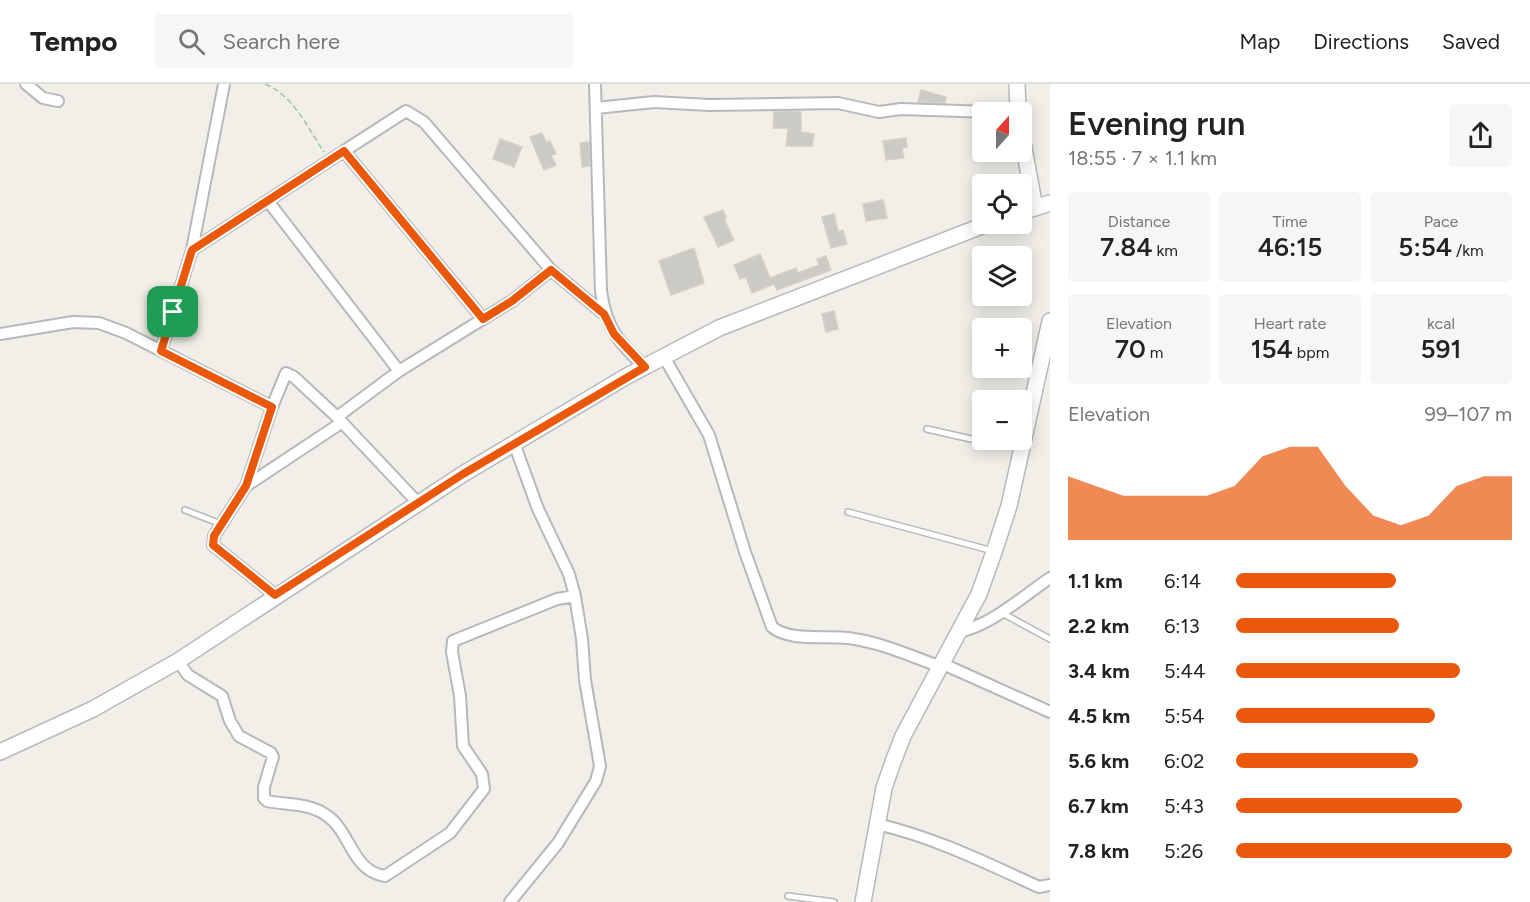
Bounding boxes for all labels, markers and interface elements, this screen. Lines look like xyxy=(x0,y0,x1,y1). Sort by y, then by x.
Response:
search box xyxy=(154,14,574,68)
text: Tempo xyxy=(30,24,118,58)
icon: search xyxy=(175,25,208,58)
text: Search here xyxy=(223,28,340,55)
text: Map xyxy=(1239,29,1280,54)
text: Directions xyxy=(1313,29,1409,54)
text: Saved xyxy=(1442,29,1500,54)
north arrow xyxy=(972,102,1032,162)
map controls xyxy=(972,102,1032,450)
text: Evening run xyxy=(1068,104,1245,143)
button: share xyxy=(1449,104,1512,167)
text: 18:55 · 7 × 1.1 km xyxy=(1068,146,1217,170)
button: locate xyxy=(972,174,1032,234)
text: Distance xyxy=(1108,212,1170,231)
text: Time xyxy=(1273,212,1307,231)
text: Pace xyxy=(1424,212,1458,231)
text: 7.84 xyxy=(1100,231,1153,263)
text: 46:15 xyxy=(1258,231,1322,263)
text: 5:54 xyxy=(1398,231,1452,263)
text: km xyxy=(1153,241,1178,260)
text: /km xyxy=(1452,241,1484,260)
button: layers xyxy=(972,246,1032,306)
pin xyxy=(147,286,198,337)
icon: arrive xyxy=(156,295,189,328)
text: Elevation xyxy=(1106,314,1172,333)
text: Heart rate xyxy=(1254,314,1326,333)
text: kcal xyxy=(1427,314,1455,333)
button: + xyxy=(972,318,1032,378)
text: 70 xyxy=(1115,333,1146,365)
text: 154 xyxy=(1251,333,1293,365)
text: 591 xyxy=(1421,333,1461,365)
text: m xyxy=(1146,343,1163,362)
text: bpm xyxy=(1293,343,1329,362)
button: − xyxy=(972,390,1032,450)
text: Elevation xyxy=(1068,402,1150,426)
text: 99–107 m xyxy=(1425,402,1512,426)
text: 1.1 km xyxy=(1068,569,1123,593)
text: 6:14 xyxy=(1164,569,1201,593)
text: 2.2 km xyxy=(1068,614,1129,638)
text: 6:13 xyxy=(1164,614,1200,638)
text: 3.4 km xyxy=(1068,659,1130,683)
text: 5:44 xyxy=(1164,659,1205,683)
text: 4.5 km xyxy=(1068,704,1130,728)
text: 5:54 xyxy=(1164,704,1204,728)
text: 5.6 km xyxy=(1068,749,1129,773)
text: 6:02 xyxy=(1164,749,1204,773)
text: 6.7 km xyxy=(1068,794,1129,818)
text: 5:43 xyxy=(1164,794,1204,818)
text: 7.8 km xyxy=(1068,839,1129,863)
text: 5:26 xyxy=(1164,839,1203,863)

